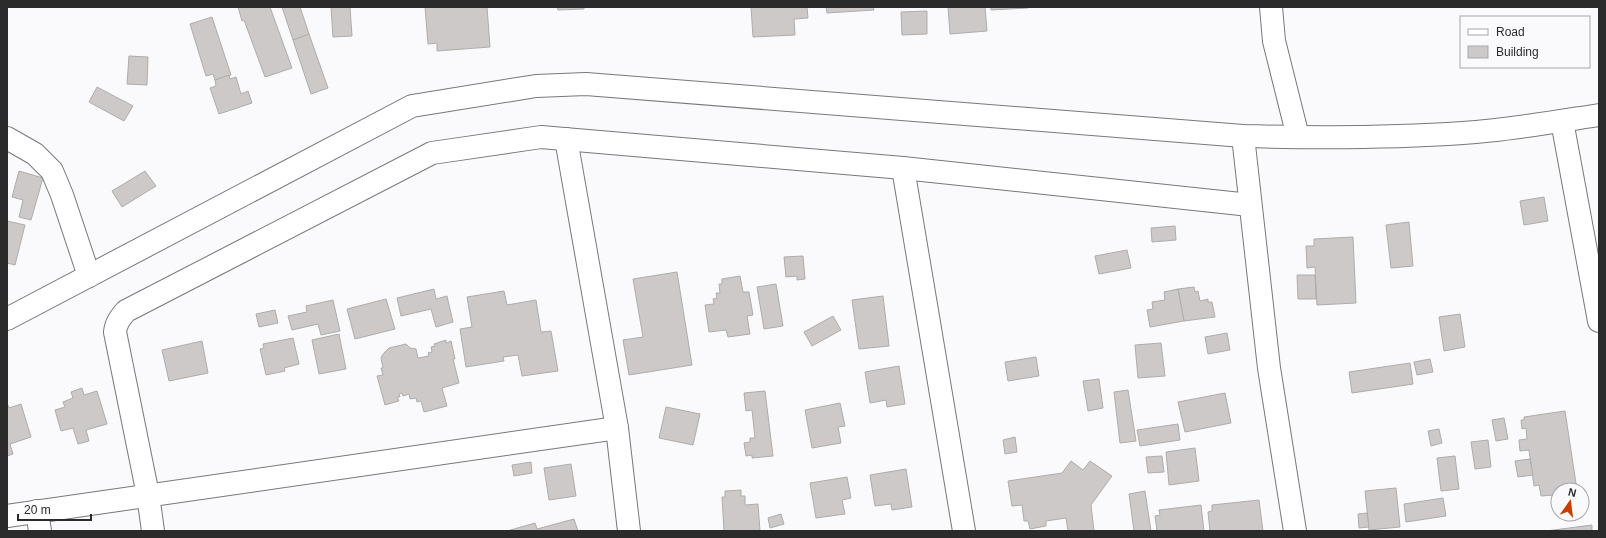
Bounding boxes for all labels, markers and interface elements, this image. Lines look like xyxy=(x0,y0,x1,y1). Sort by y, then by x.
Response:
legend xyxy=(1460,16,1590,68)
text: Road xyxy=(1496,25,1525,39)
text: Building xyxy=(1496,45,1539,59)
north arrow xyxy=(1550,482,1590,522)
text: N xyxy=(1567,486,1578,499)
scale bar xyxy=(18,496,91,522)
text: 20 m xyxy=(24,503,51,517)

